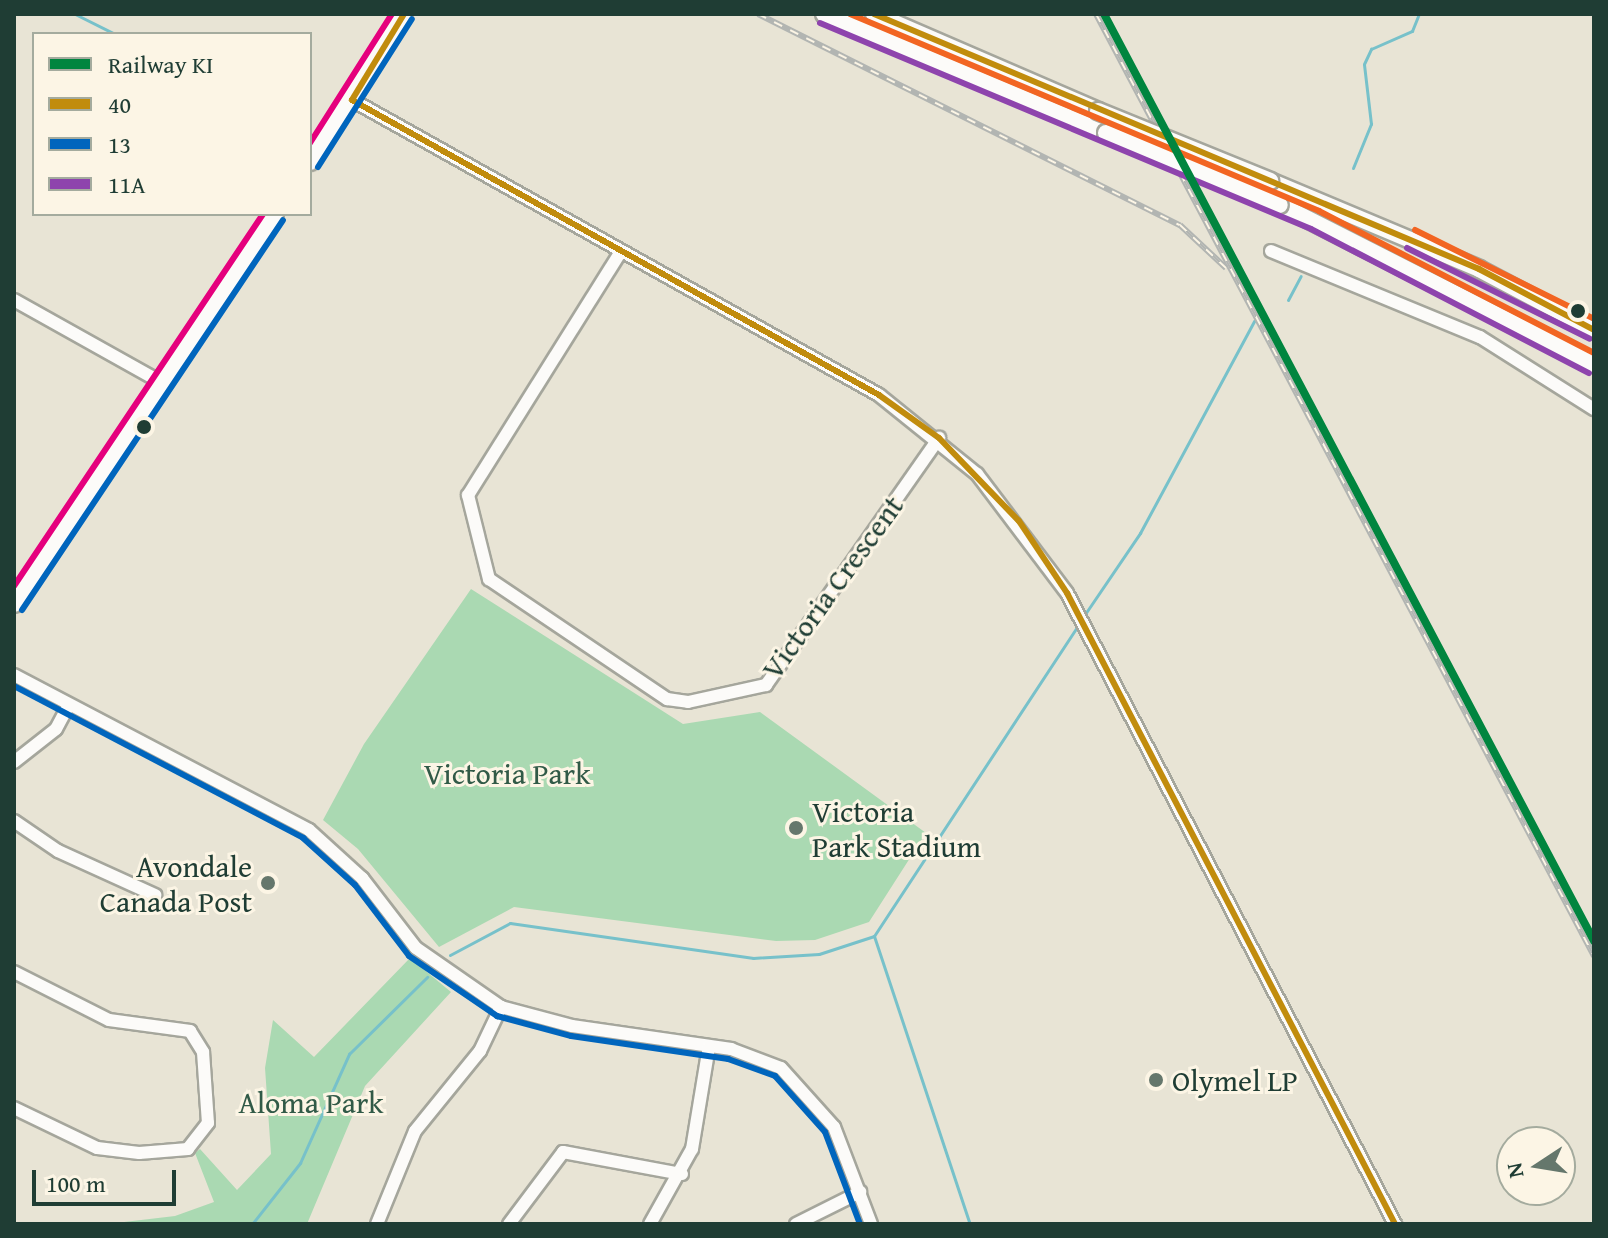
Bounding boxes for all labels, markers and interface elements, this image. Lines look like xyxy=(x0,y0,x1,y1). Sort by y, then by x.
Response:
legend xyxy=(32,32,312,216)
text: Railway KI xyxy=(108,47,213,82)
text: 40 xyxy=(108,87,131,122)
text: 13 xyxy=(108,127,131,162)
text: 11A xyxy=(108,167,146,202)
unlabelled marker xyxy=(1570,303,1586,319)
unlabelled marker xyxy=(136,419,152,435)
street label: Victoria Crescent xyxy=(753,488,911,686)
park label: Victoria Park xyxy=(424,755,590,791)
place label: Victoria Park Stadium xyxy=(812,793,981,864)
marker: Victoria Park Stadium xyxy=(787,819,805,837)
place label: Avondale Canada Post xyxy=(100,848,252,918)
marker: Avondale Canada Post xyxy=(259,874,277,892)
place label: Olymel LP xyxy=(1172,1062,1298,1098)
marker: Olymel LP xyxy=(1147,1071,1165,1089)
park label: Aloma Park xyxy=(238,1084,384,1120)
north arrow xyxy=(1496,1126,1576,1206)
scale bar xyxy=(36,1154,180,1204)
text: N xyxy=(1497,1160,1532,1181)
text: 100 m xyxy=(46,1166,106,1201)

